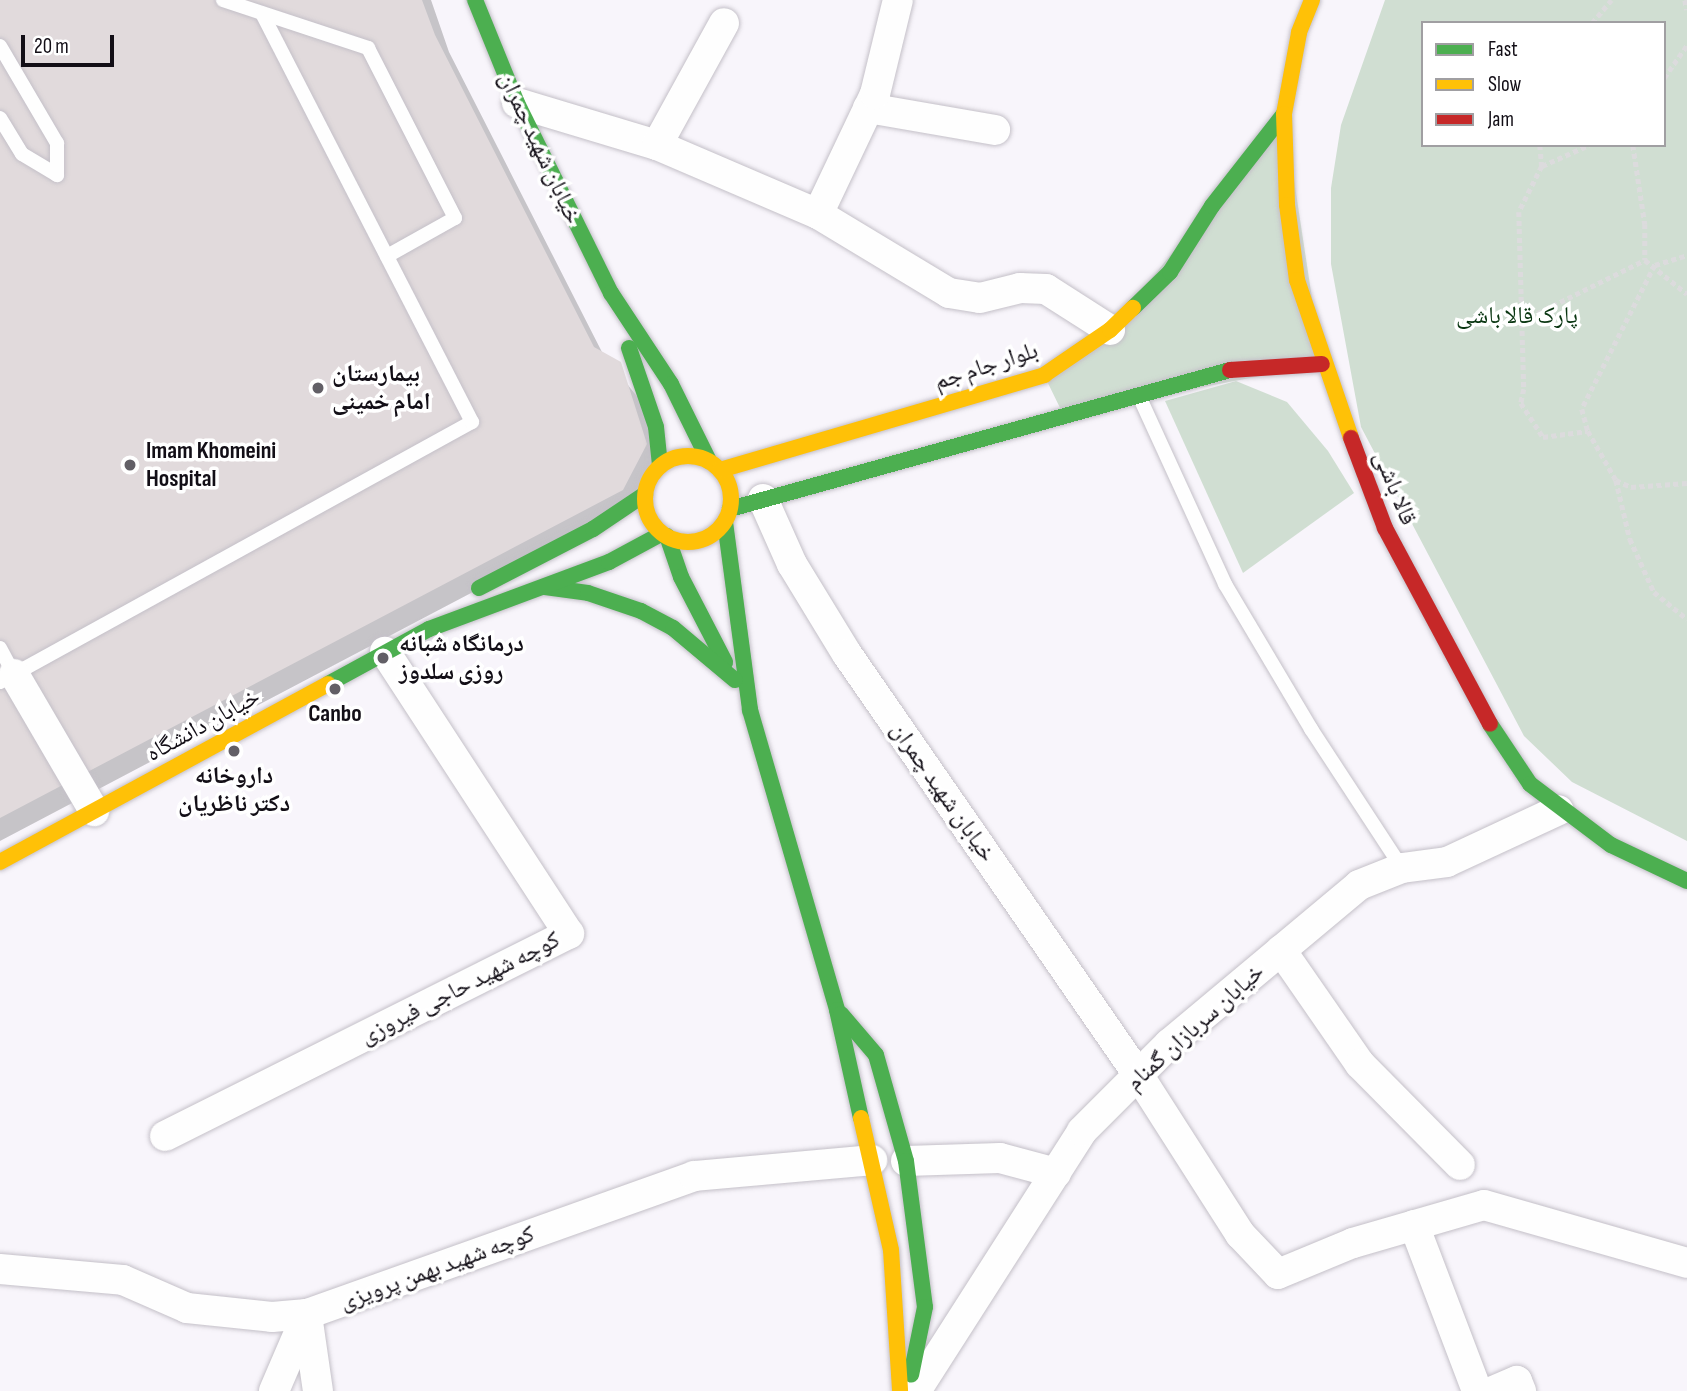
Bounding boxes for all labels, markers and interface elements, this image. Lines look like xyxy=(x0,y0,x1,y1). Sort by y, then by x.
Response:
scale bar xyxy=(24,21,117,65)
legend xyxy=(1421,21,1666,147)
text: 20 m xyxy=(34,34,69,59)
text: Fast xyxy=(1488,37,1518,62)
street label: خیابان شهید چمران xyxy=(492,68,588,228)
text: Slow xyxy=(1488,72,1521,97)
text: Jam xyxy=(1488,107,1514,132)
park label: پارک قالا باشی xyxy=(1456,302,1578,330)
street label: بلوار جام جم xyxy=(931,336,1041,396)
place label: بیمارستان امام خمینی xyxy=(332,360,431,416)
marker: بیمارستان امام خمینی xyxy=(310,380,326,396)
place label: Imam Khomeini Hospital xyxy=(146,437,276,493)
street label: قالا باشی xyxy=(1367,447,1423,529)
marker: Imam Khomeini Hospital xyxy=(120,455,140,475)
place label: درمانگاه شبانه روزی سلدوز xyxy=(399,630,524,686)
marker: درمانگاه شبانه روزی سلدوز xyxy=(373,648,393,668)
marker: Canbo xyxy=(327,681,343,697)
street label: خیابان دانشگاه xyxy=(141,682,265,768)
place label: Canbo xyxy=(308,700,362,728)
street label: خیابان شهید چمران xyxy=(884,717,1002,867)
marker: داروخانه دکتر ناظریان xyxy=(226,743,242,759)
place label: داروخانه دکتر ناظریان xyxy=(178,762,290,818)
street label: کوچه شهید حاجی فیروزی xyxy=(355,925,565,1051)
street label: خیابان سربازان گمنام xyxy=(1120,957,1270,1097)
street label: کوچه شهید بهمن پرویزی xyxy=(336,1219,538,1317)

